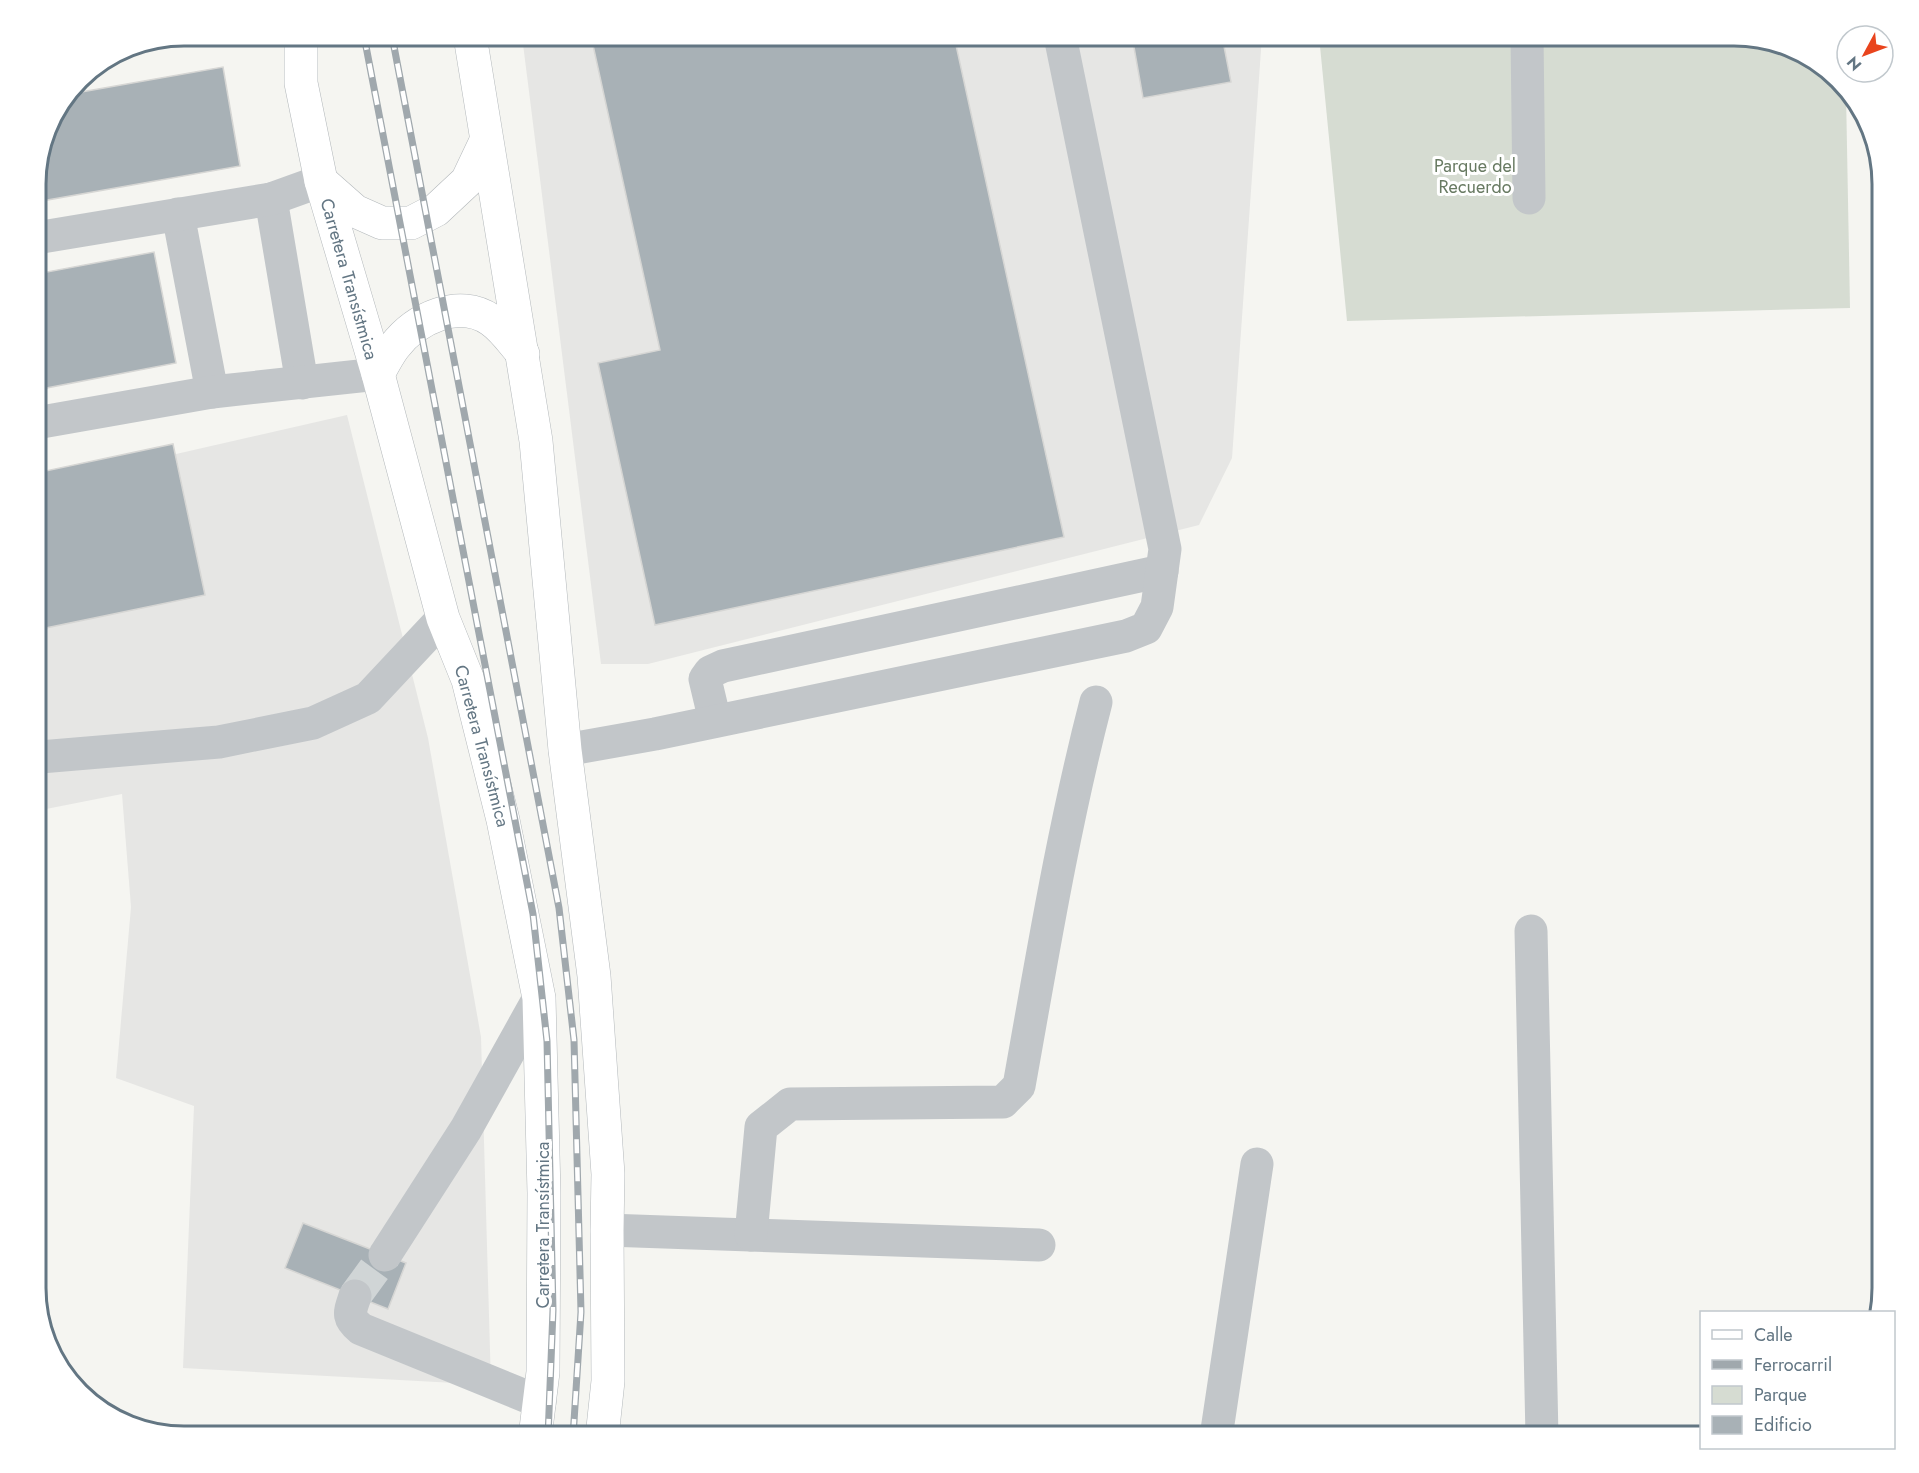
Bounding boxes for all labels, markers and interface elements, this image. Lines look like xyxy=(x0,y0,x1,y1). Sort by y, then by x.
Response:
north arrow xyxy=(1835,24,1895,84)
text: N xyxy=(1841,51,1867,76)
park label: Parque del Recuerdo xyxy=(1434,153,1516,200)
street label: Carretera Transístmica xyxy=(314,195,384,363)
street label: Carretera Transístmica xyxy=(448,662,516,830)
street label: Carretera Transístmica xyxy=(530,1142,556,1308)
legend xyxy=(1700,1311,1895,1449)
text: Calle xyxy=(1754,1322,1793,1348)
text: Ferrocarril xyxy=(1754,1352,1832,1378)
text: Parque xyxy=(1754,1382,1807,1408)
text: Edificio xyxy=(1754,1412,1812,1438)

